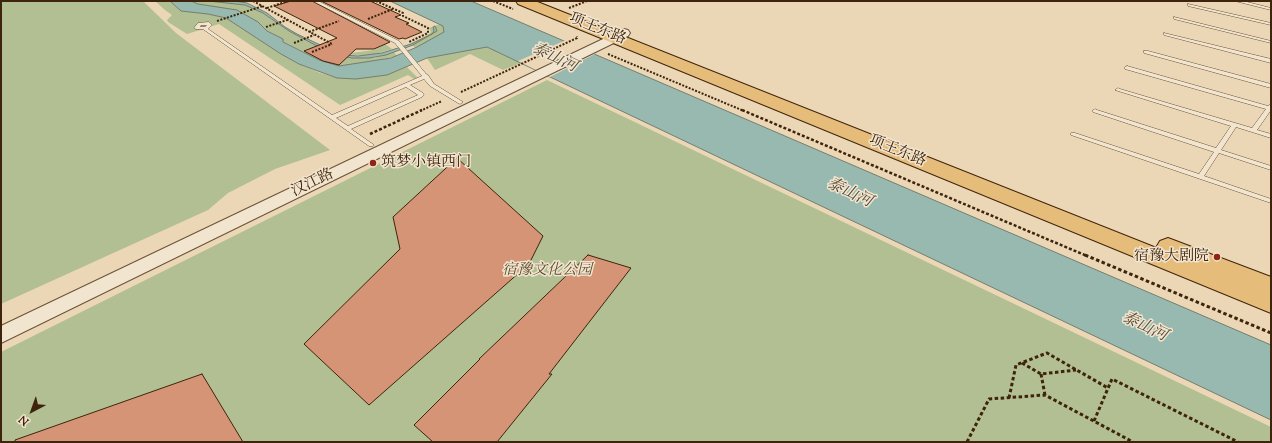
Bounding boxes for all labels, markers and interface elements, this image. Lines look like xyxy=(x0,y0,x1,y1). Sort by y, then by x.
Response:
street label: 项王东路 xyxy=(566,10,628,50)
water label: 泰山河 xyxy=(528,40,580,78)
street label: 项王东路 xyxy=(866,132,928,172)
place label: 筑梦小镇西门 xyxy=(381,154,471,172)
marker: 筑梦小镇西门 xyxy=(368,158,378,168)
street label: 汉江路 xyxy=(289,166,337,202)
water label: 泰山河 xyxy=(823,175,875,213)
place label: 宿豫大剧院 xyxy=(1134,248,1209,266)
marker: 宿豫大剧院 xyxy=(1212,252,1222,262)
park label: 宿豫文化公园 xyxy=(502,262,592,280)
water label: 泰山河 xyxy=(1118,309,1170,347)
north arrow xyxy=(12,391,52,431)
text: N xyxy=(16,411,33,429)

